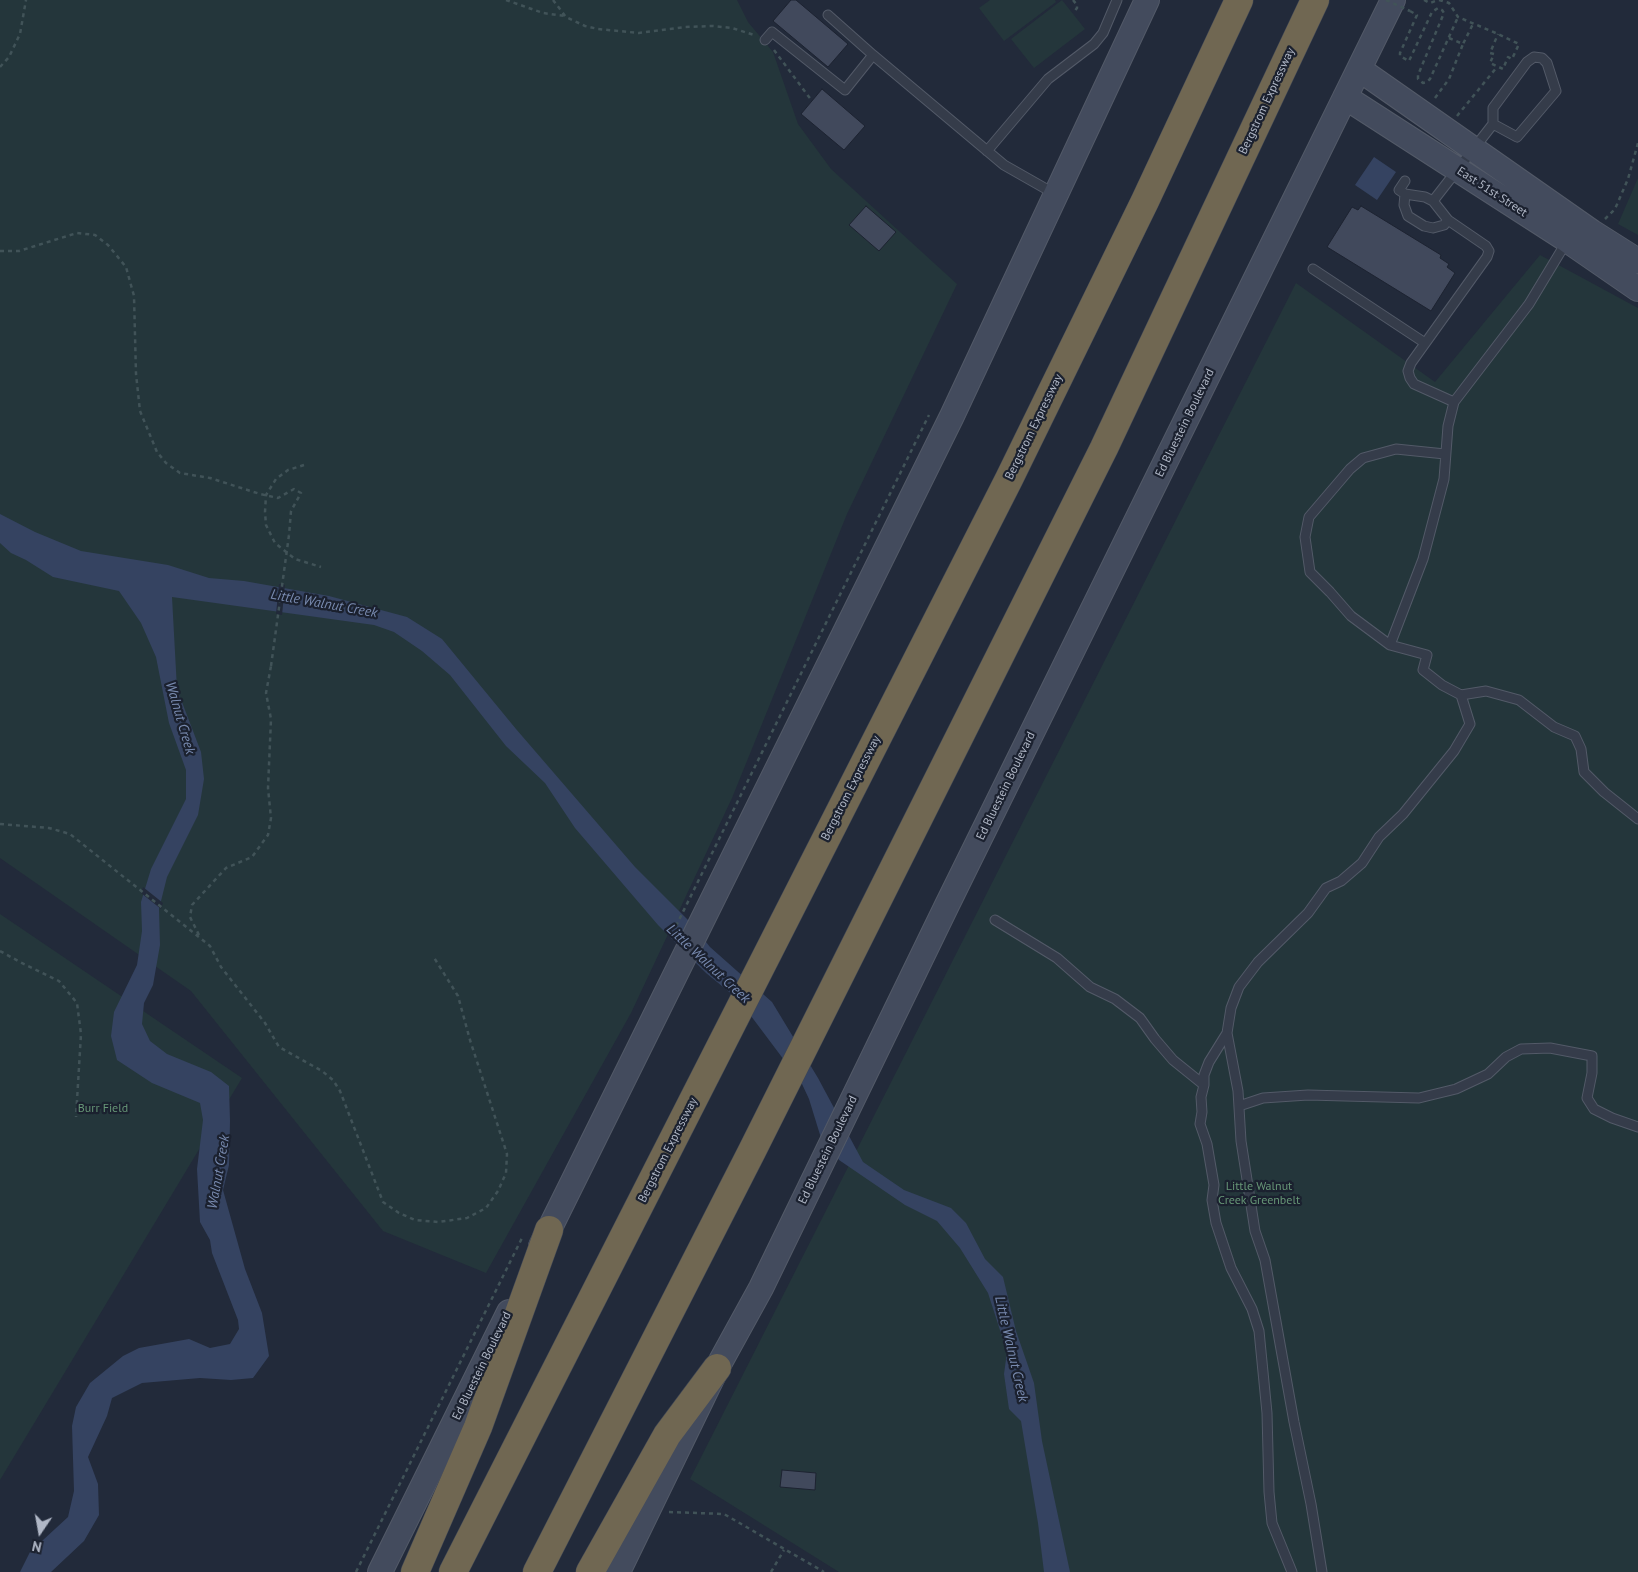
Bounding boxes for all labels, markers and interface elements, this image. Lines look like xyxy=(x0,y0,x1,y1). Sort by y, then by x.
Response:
street label: Bergstrom Expressway xyxy=(1236,45,1298,157)
street label: East 51st Street xyxy=(1454,164,1530,220)
street label: Ed Bluestein Boulevard xyxy=(1152,366,1218,480)
street label: Bergstrom Expressway xyxy=(1002,372,1066,482)
water label: Little Walnut Creek xyxy=(269,586,379,622)
water label: Walnut Creek xyxy=(162,680,198,756)
street label: Ed Bluestein Boulevard xyxy=(973,729,1039,843)
street label: Bergstrom Expressway xyxy=(818,733,884,843)
water label: Little Walnut Creek xyxy=(663,921,753,1007)
street label: Ed Bluestein Boulevard xyxy=(795,1093,861,1207)
street label: Bergstrom Expressway xyxy=(635,1095,701,1205)
park label: Burr Field xyxy=(78,1102,128,1116)
water label: Walnut Creek xyxy=(204,1134,234,1210)
park label: Little Walnut Creek Greenbelt xyxy=(1218,1180,1300,1208)
water label: Little Walnut Creek xyxy=(991,1294,1031,1404)
street label: Ed Bluestein Boulevard xyxy=(449,1309,515,1423)
north arrow xyxy=(15,1507,65,1557)
text: N xyxy=(31,1537,43,1556)

